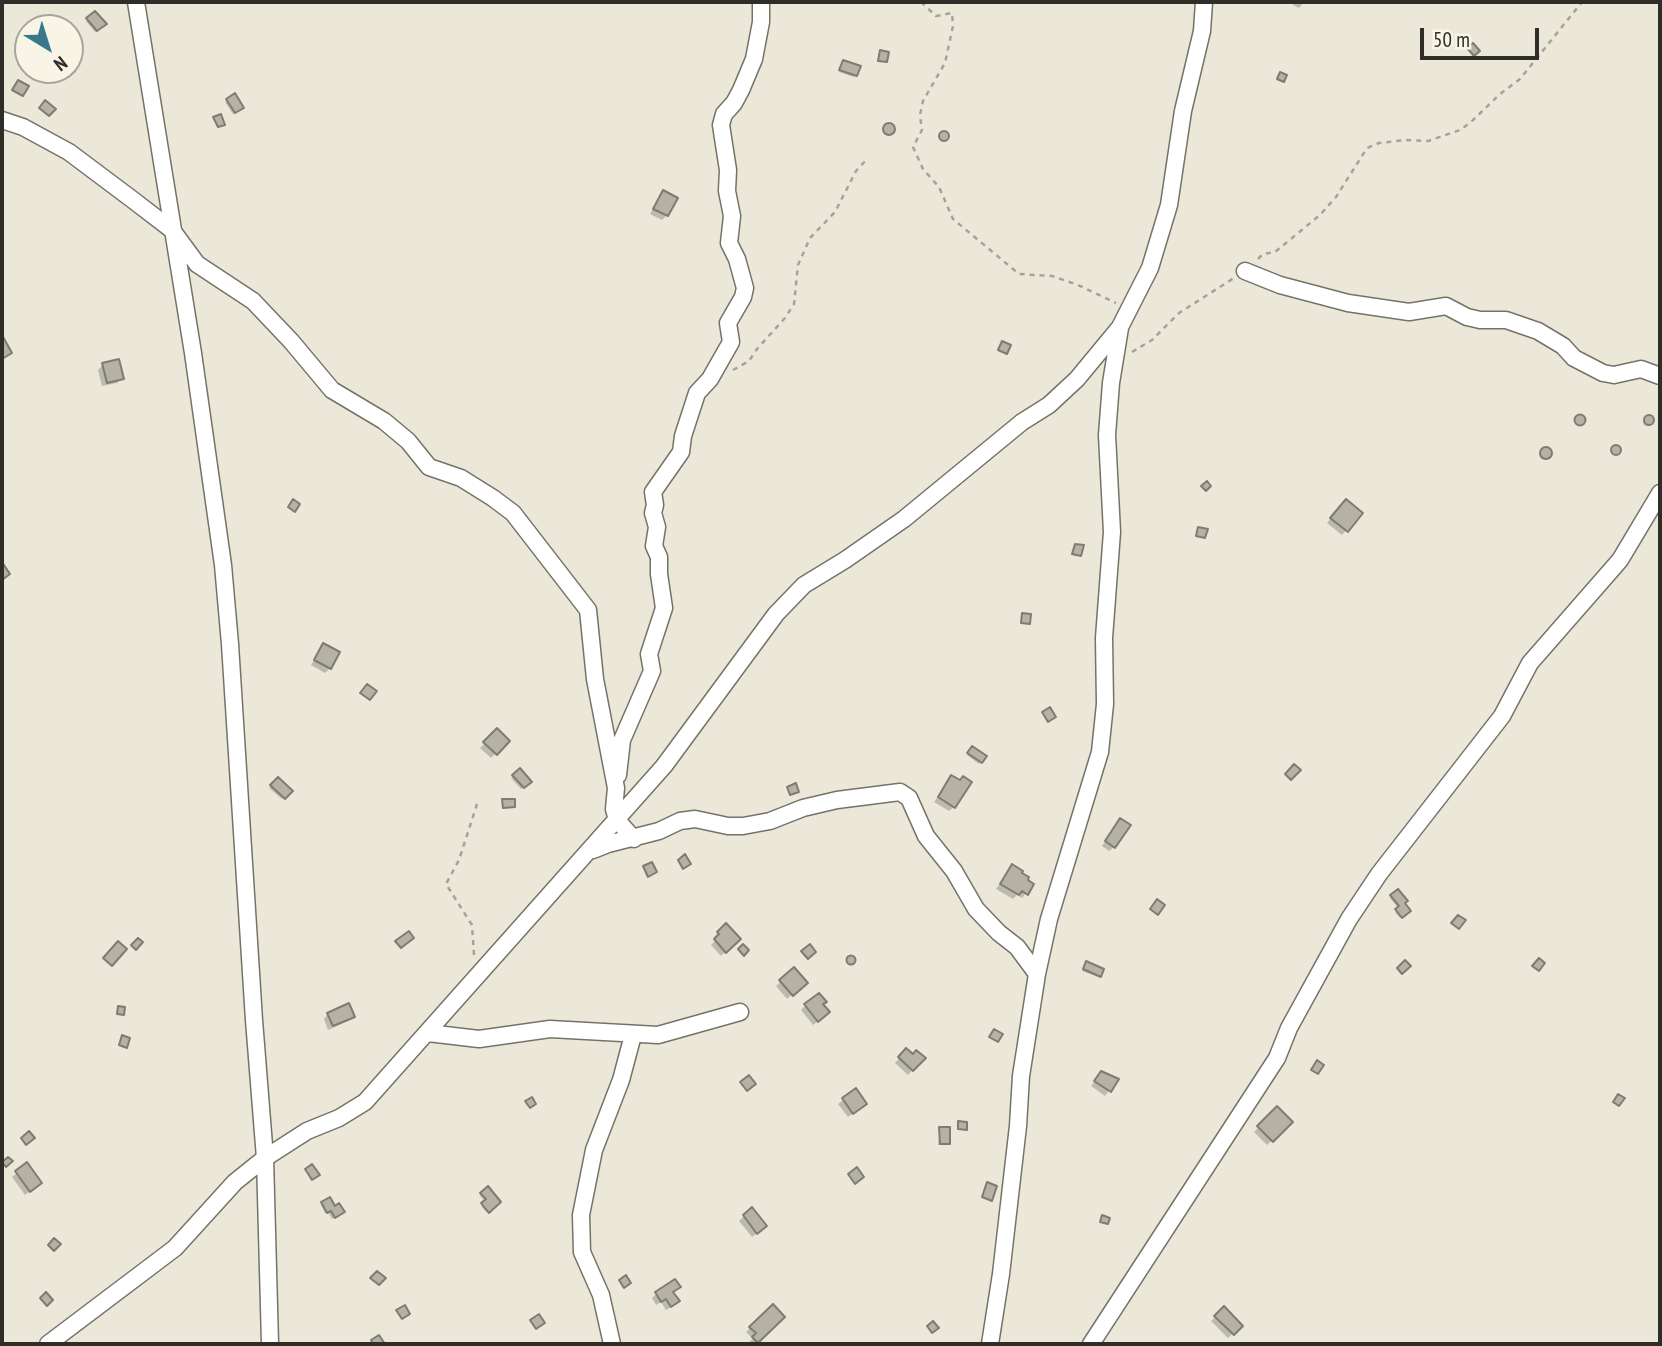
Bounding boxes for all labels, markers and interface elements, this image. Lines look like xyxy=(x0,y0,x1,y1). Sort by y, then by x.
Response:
north arrow xyxy=(14,14,84,84)
scale bar xyxy=(1424,14,1543,58)
text: 50 m xyxy=(1433,26,1470,53)
text: N xyxy=(49,51,72,77)

